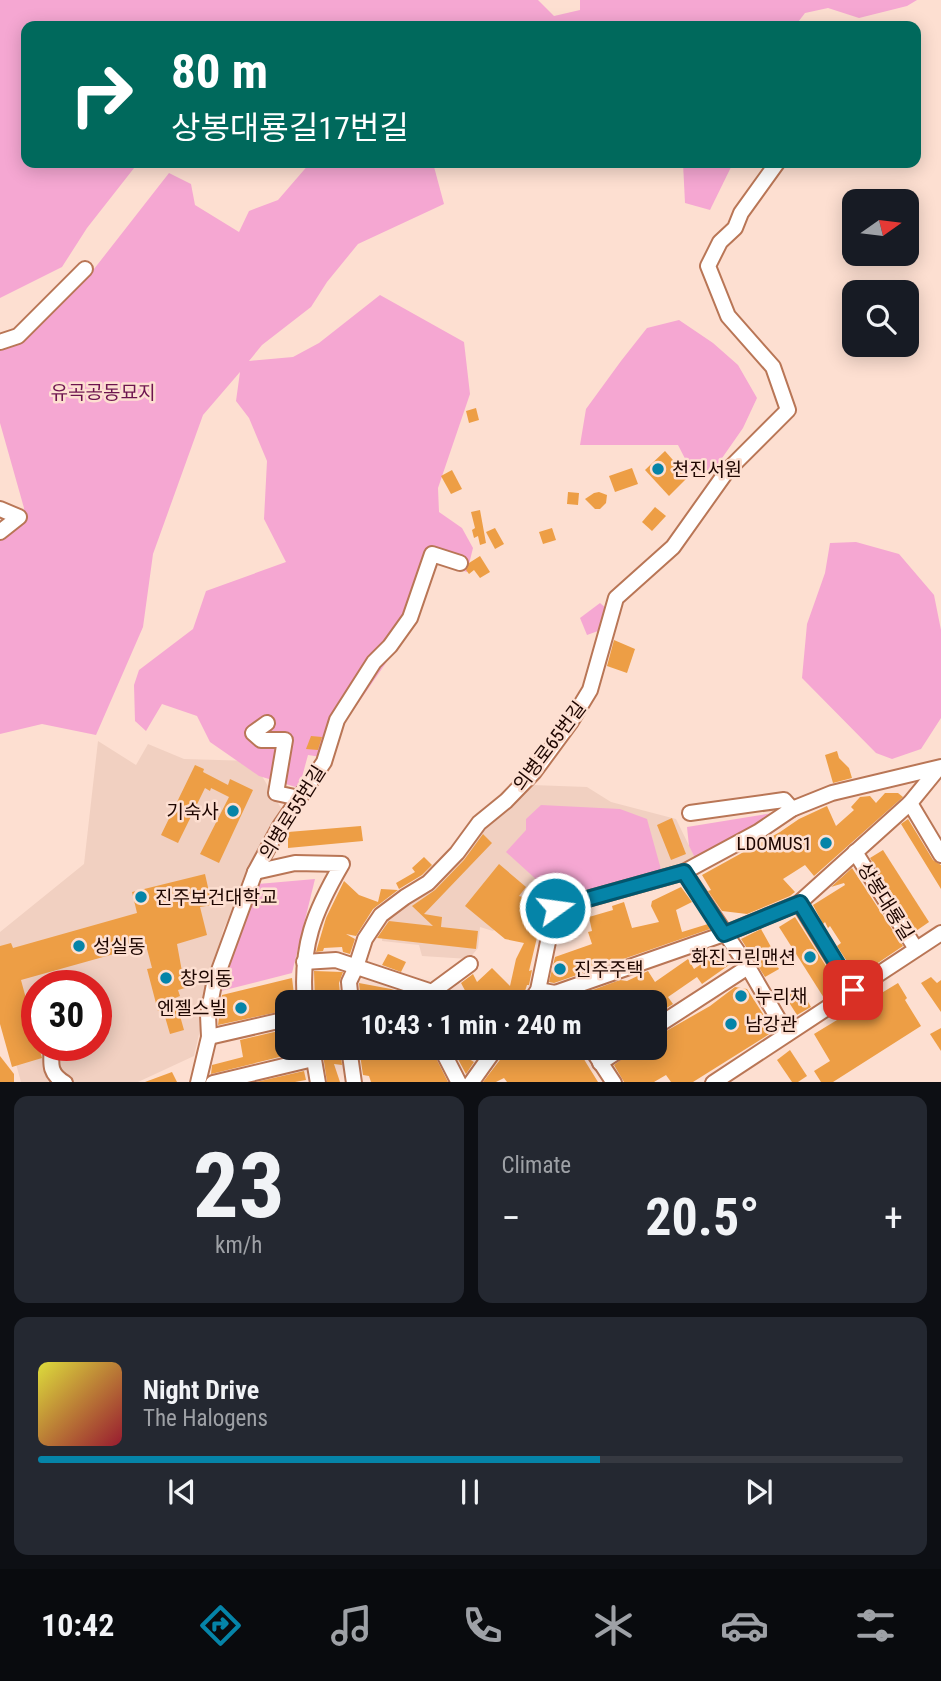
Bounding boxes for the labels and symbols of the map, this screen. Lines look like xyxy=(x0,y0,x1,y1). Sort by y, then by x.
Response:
north arrow xyxy=(842,189,919,266)
park label: 유곡공동묘지 xyxy=(51,381,155,404)
place label: 천진서원 xyxy=(672,458,742,481)
marker: 천진서원 xyxy=(650,461,666,477)
street label: 의병로65번길 xyxy=(508,697,591,796)
street label: 의병로55번길 xyxy=(255,761,330,863)
place label: 기숙사 xyxy=(167,800,219,823)
marker: 기숙사 xyxy=(225,803,241,819)
place label: LDOMUS1 xyxy=(736,832,812,855)
marker: LDOMUS1 xyxy=(818,835,834,851)
street label: 상봉대룡길 xyxy=(853,858,918,944)
position arrow xyxy=(518,871,592,945)
place label: 진주보건대학교 xyxy=(155,886,277,909)
marker: 진주보건대학교 xyxy=(133,889,149,905)
place label: 성실동 xyxy=(93,935,145,958)
marker: 성실동 xyxy=(71,938,87,954)
place label: 화진그린맨션 xyxy=(691,946,796,969)
marker: 화진그린맨션 xyxy=(802,949,818,965)
place label: 진주주택 xyxy=(574,958,644,981)
pin xyxy=(823,960,883,1020)
marker: 진주주택 xyxy=(552,961,568,977)
place label: 창의동 xyxy=(180,967,232,990)
speed limit sign: 30 xyxy=(21,970,112,1061)
marker: 창의동 xyxy=(158,970,174,986)
place label: 누리채 xyxy=(755,985,807,1008)
marker: 누리채 xyxy=(733,988,749,1004)
place label: 엔젤스빌 xyxy=(157,997,227,1020)
marker: 엔젤스빌 xyxy=(233,1000,249,1016)
place label: 남강관 xyxy=(745,1013,797,1036)
marker: 남강관 xyxy=(723,1016,739,1032)

